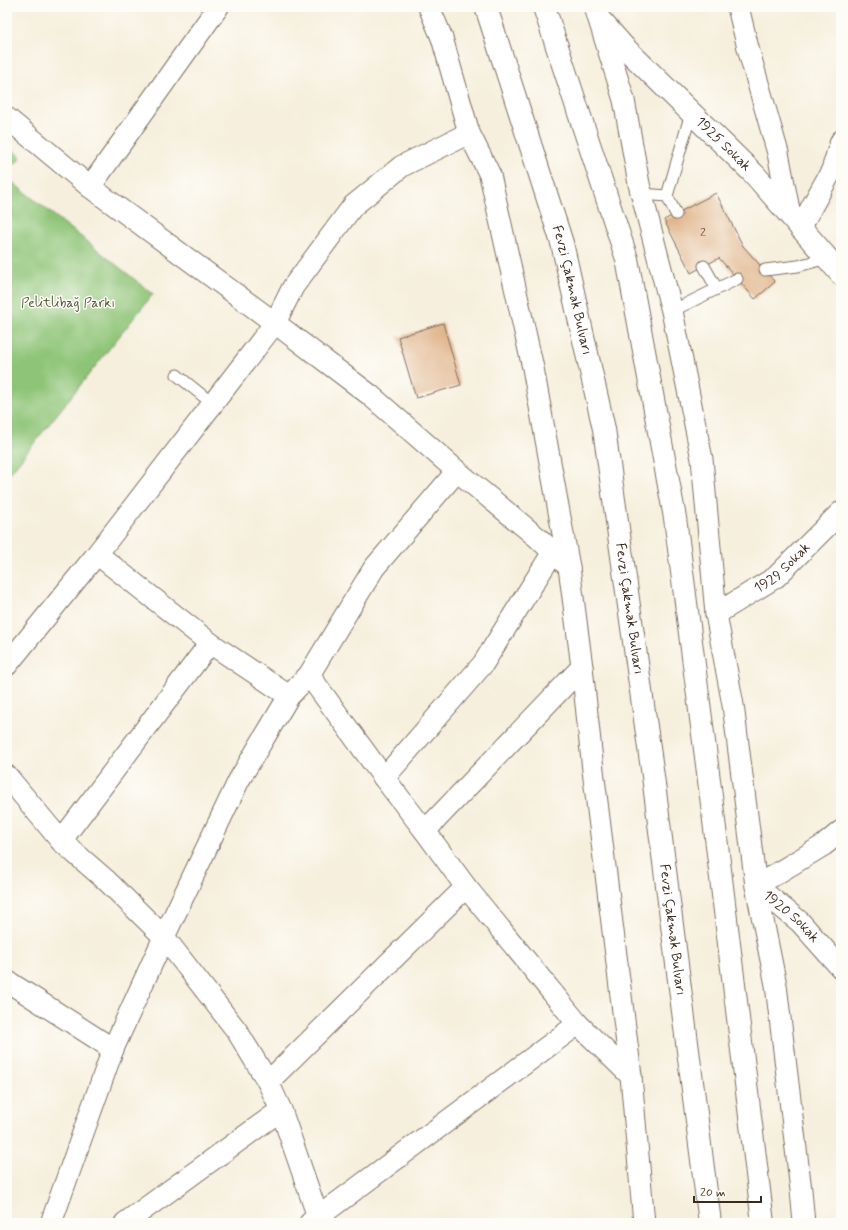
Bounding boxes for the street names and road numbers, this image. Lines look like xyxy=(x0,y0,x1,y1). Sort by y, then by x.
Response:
street label: 1925 Sokak xyxy=(692,113,755,175)
street label: Fevzi Çakmak Bulvarı xyxy=(548,223,596,357)
street label: 1929 Sokak xyxy=(751,539,814,597)
street label: Fevzi Çakmak Bulvarı xyxy=(611,542,648,675)
street label: Fevzi Çakmak Bulvarı xyxy=(655,863,690,997)
street label: 1920 Sokak xyxy=(759,886,823,947)

